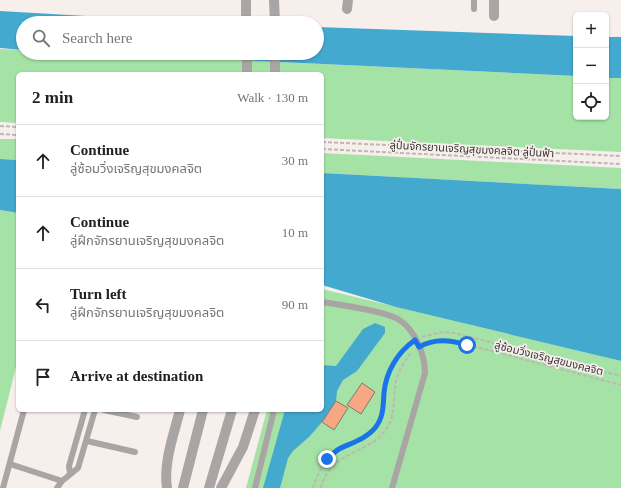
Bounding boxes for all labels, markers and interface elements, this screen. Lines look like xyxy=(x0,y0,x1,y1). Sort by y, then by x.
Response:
map controls xyxy=(573,12,609,120)
button: + xyxy=(573,12,609,48)
search box xyxy=(16,16,324,60)
icon: search xyxy=(30,27,52,49)
text: Search here xyxy=(62,30,132,46)
button: − xyxy=(573,48,609,84)
button: locate xyxy=(573,84,609,120)
text: 2 min xyxy=(32,88,73,107)
text: Walk · 130 m xyxy=(237,90,308,105)
street label: ลู่ปั่นจักรยานเจริญสุขมงคลจิต ลู่ปั่นฟ้า xyxy=(389,137,555,160)
text: Continue xyxy=(70,142,129,158)
icon: ahead xyxy=(32,150,54,172)
text: 30 m xyxy=(282,153,308,168)
text: ลู่ซ้อมวิ่งเจริญสุขมงคลจิต xyxy=(70,161,202,176)
text: Continue xyxy=(70,214,129,230)
icon: ahead xyxy=(32,222,54,244)
text: 10 m xyxy=(282,225,308,240)
text: ลู่ฝึกจักรยานเจริญสุขมงคลจิต xyxy=(70,233,224,248)
text: Turn left xyxy=(70,286,127,302)
icon: left xyxy=(32,294,54,316)
text: 90 m xyxy=(282,297,308,312)
text: ลู่ฝึกจักรยานเจริญสุขมงคลจิต xyxy=(70,305,224,320)
route start xyxy=(458,336,476,354)
street label: ลู่ซ้อมวิ่งเจริญสุขมงคลจิต xyxy=(493,337,605,378)
icon: arrive xyxy=(32,366,54,388)
text: Arrive at destination xyxy=(70,368,203,384)
route end xyxy=(318,450,336,468)

